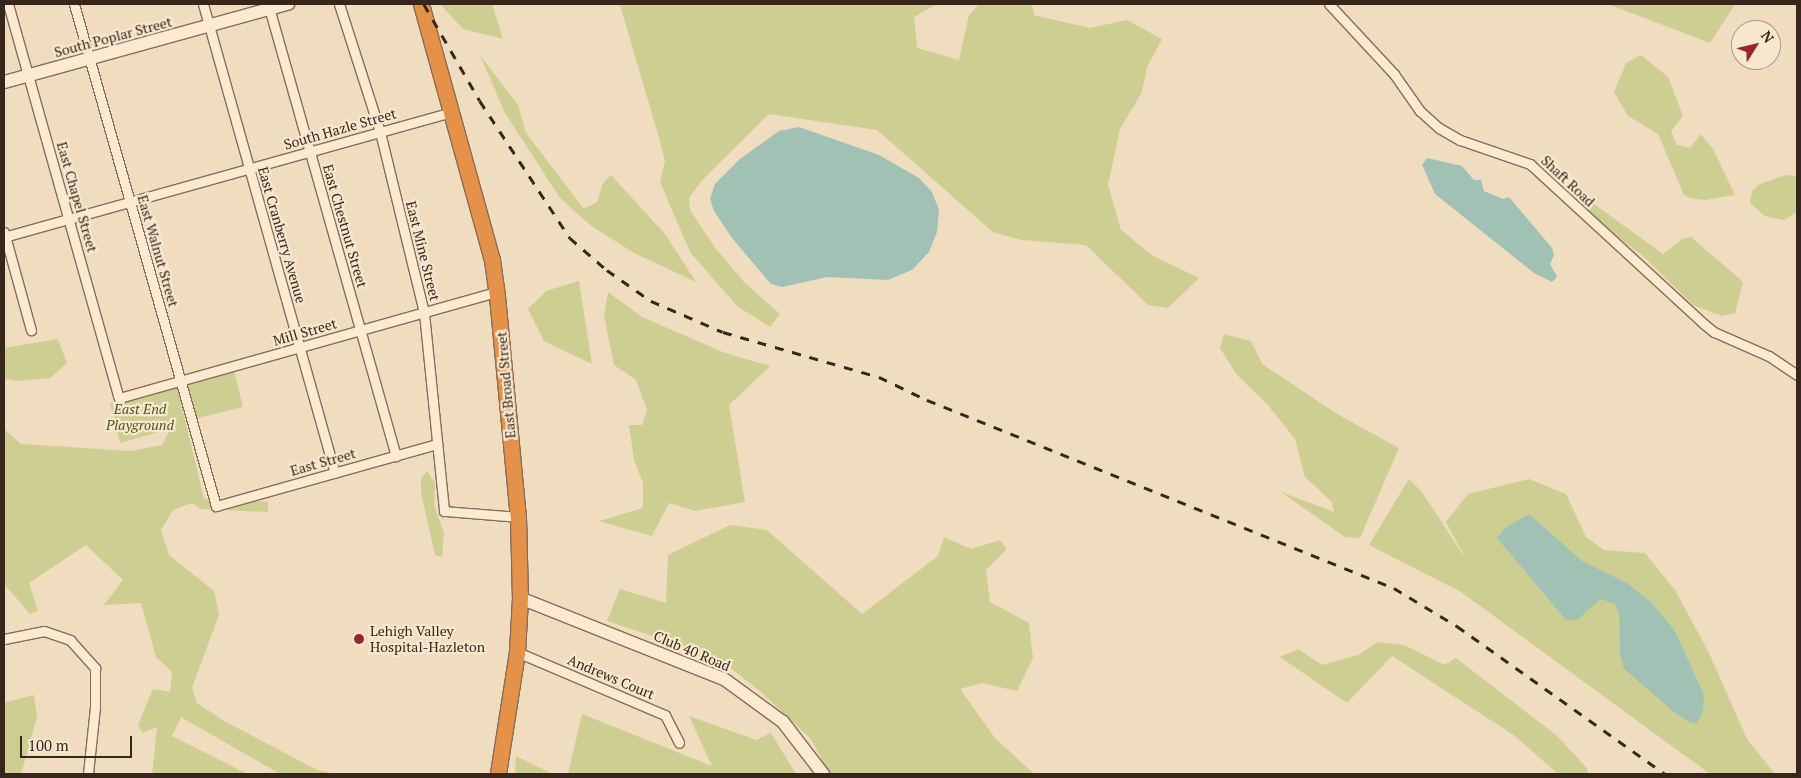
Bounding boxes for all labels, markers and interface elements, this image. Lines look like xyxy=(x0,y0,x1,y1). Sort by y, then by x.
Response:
street label: South Poplar Street xyxy=(52,13,174,61)
north arrow xyxy=(1731,20,1781,70)
text: N xyxy=(1757,27,1779,46)
street label: South Hazle Street xyxy=(282,105,398,153)
street label: East Chapel Street xyxy=(53,140,101,254)
street label: Shaft Road xyxy=(1538,152,1598,210)
street label: East Chestnut Street xyxy=(319,162,371,290)
street label: East Cranberry Avenue xyxy=(254,165,310,305)
street label: East Walnut Street xyxy=(134,193,182,309)
street label: East Mine Street xyxy=(402,199,444,303)
street label: Mill Street xyxy=(271,315,339,349)
street label: East Broad Street xyxy=(493,331,519,439)
park label: East End Playground xyxy=(106,401,174,434)
street label: East Street xyxy=(288,445,358,479)
place label: Lehigh Valley Hospital-Hazleton xyxy=(370,623,485,656)
street label: Club 40 Road xyxy=(651,627,733,675)
marker: Lehigh Valley Hospital-Hazleton xyxy=(352,632,366,646)
street label: Andrews Court xyxy=(565,651,657,703)
scale bar xyxy=(22,726,135,758)
text: 100 m xyxy=(28,735,69,755)

